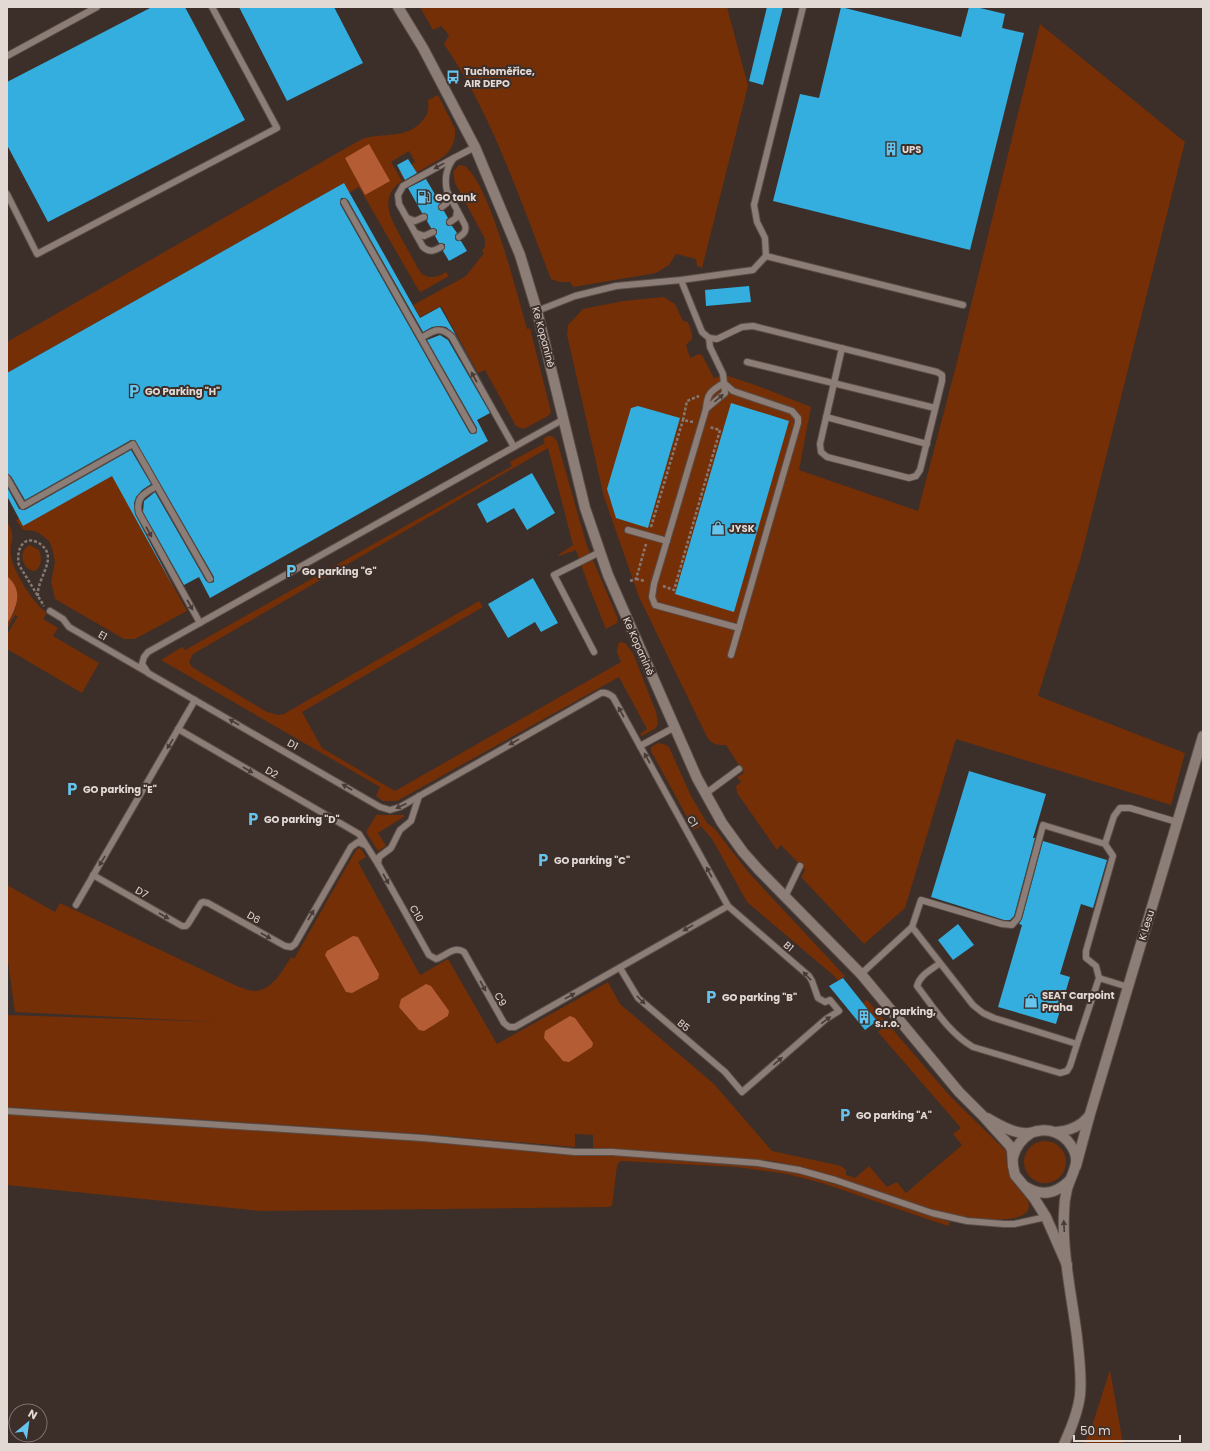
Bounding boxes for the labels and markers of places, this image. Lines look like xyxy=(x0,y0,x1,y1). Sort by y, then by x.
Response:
place label: Tuchoměřice, AIR DEPO xyxy=(464,64,535,91)
bus stop icon: Tuchoměřice, AIR DEPO xyxy=(445,69,461,85)
building icon: UPS xyxy=(883,141,899,157)
place label: UPS xyxy=(902,142,921,157)
fuel station icon: GO tank xyxy=(416,189,432,205)
place label: GO tank xyxy=(435,190,477,205)
parking icon: GO Parking "H" xyxy=(126,383,142,399)
place label: GO Parking "H" xyxy=(145,384,220,399)
shop icon: JYSK xyxy=(710,520,726,536)
place label: JYSK xyxy=(729,521,755,536)
parking icon: Go parking "G" xyxy=(283,563,299,579)
place label: Go parking "G" xyxy=(302,564,377,579)
parking icon: GO parking "E" xyxy=(64,781,80,797)
place label: GO parking "E" xyxy=(83,782,157,797)
parking icon: GO parking "D" xyxy=(245,811,261,827)
place label: GO parking "D" xyxy=(264,812,340,827)
parking icon: GO parking "C" xyxy=(535,852,551,868)
place label: GO parking "C" xyxy=(554,853,630,868)
place label: SEAT Carpoint Praha xyxy=(1042,988,1115,1015)
parking icon: GO parking "B" xyxy=(703,989,719,1005)
place label: GO parking "B" xyxy=(722,990,797,1005)
shop icon: SEAT Carpoint Praha xyxy=(1023,993,1039,1009)
place label: GO parking, s.r.o. xyxy=(875,1004,936,1031)
building icon: GO parking, s.r.o. xyxy=(856,1009,872,1025)
parking icon: GO parking "A" xyxy=(837,1107,853,1123)
place label: GO parking "A" xyxy=(856,1108,932,1123)

